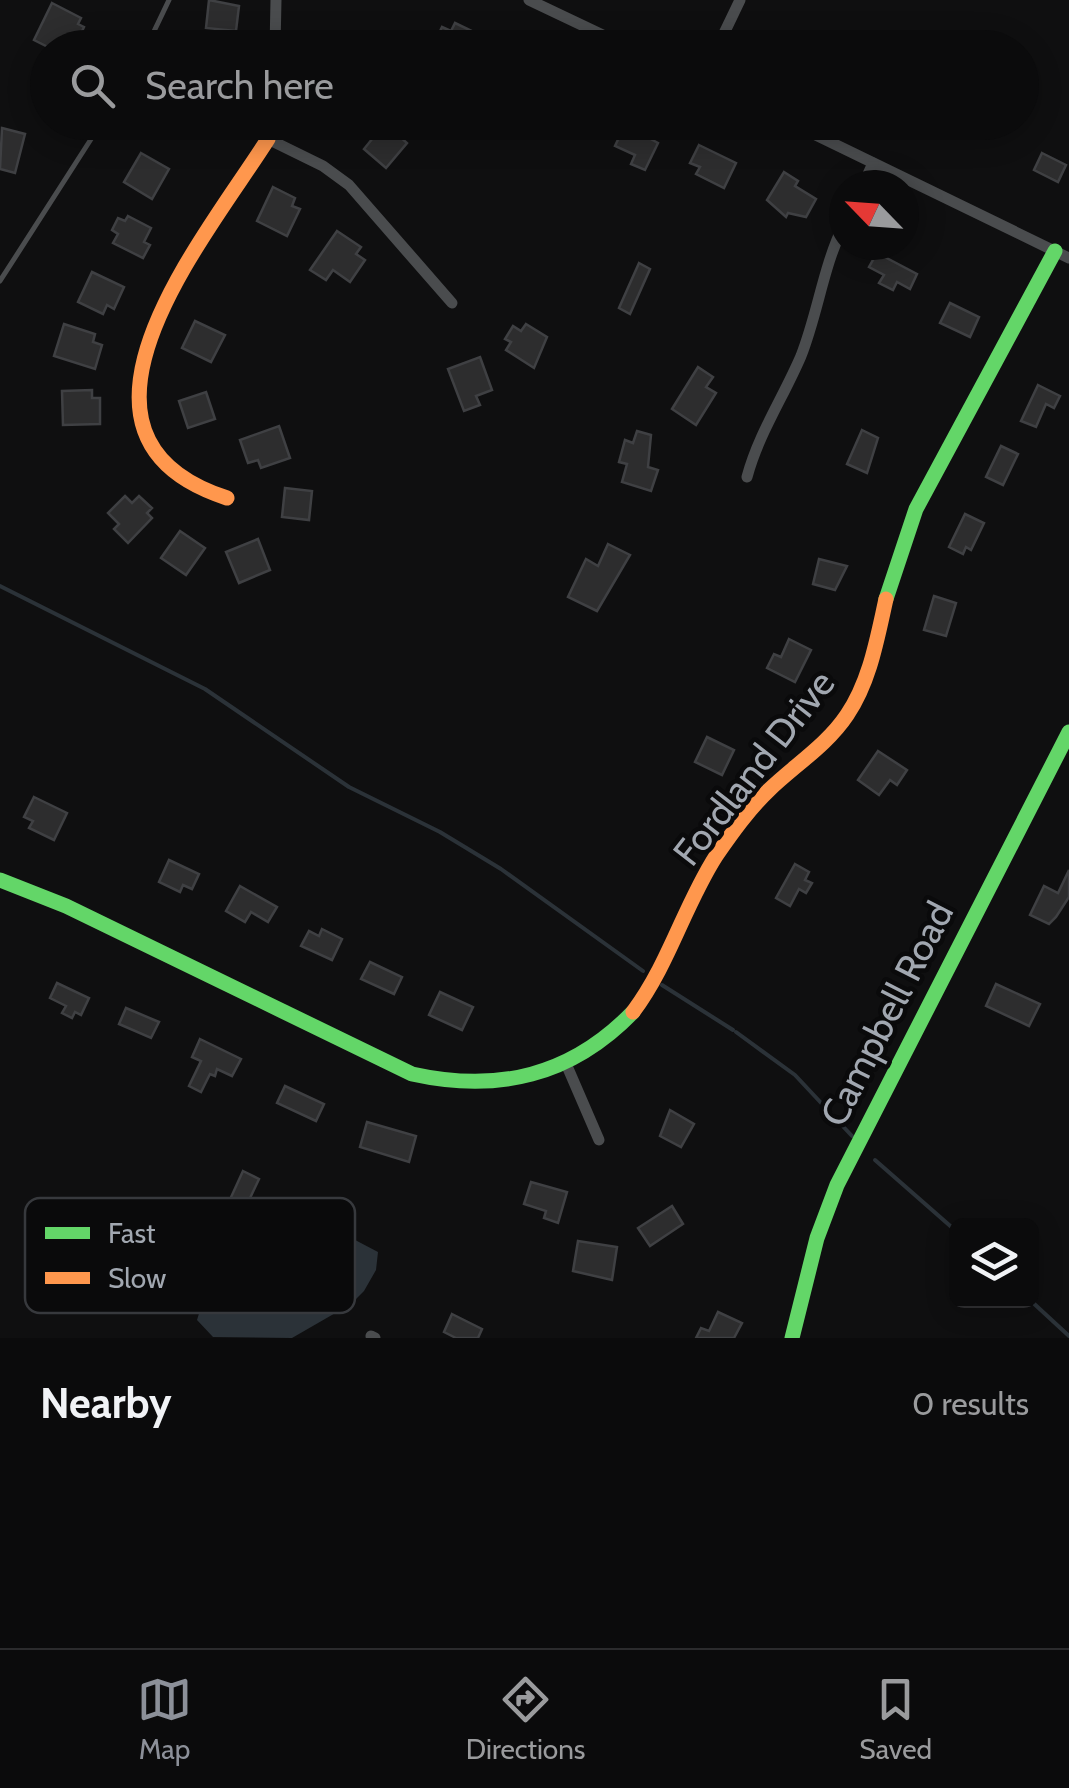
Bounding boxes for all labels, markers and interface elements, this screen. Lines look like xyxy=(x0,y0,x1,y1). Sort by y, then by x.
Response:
search box xyxy=(30,30,1039,140)
icon: search xyxy=(65,58,120,113)
text: Search here xyxy=(145,62,334,109)
north arrow xyxy=(829,170,919,260)
street label: Fordland Drive xyxy=(663,661,844,875)
street label: Campbell Road xyxy=(810,894,963,1134)
legend xyxy=(25,1198,355,1313)
text: Fast xyxy=(108,1216,156,1250)
map controls xyxy=(949,1218,1039,1308)
button: layers xyxy=(949,1218,1039,1308)
text: Slow xyxy=(108,1261,166,1295)
text: Nearby xyxy=(40,1377,172,1429)
text: 0 results xyxy=(912,1384,1029,1423)
tab: Map xyxy=(137,1672,192,1766)
tab: Directions xyxy=(466,1672,585,1766)
tab: Saved xyxy=(859,1672,932,1766)

